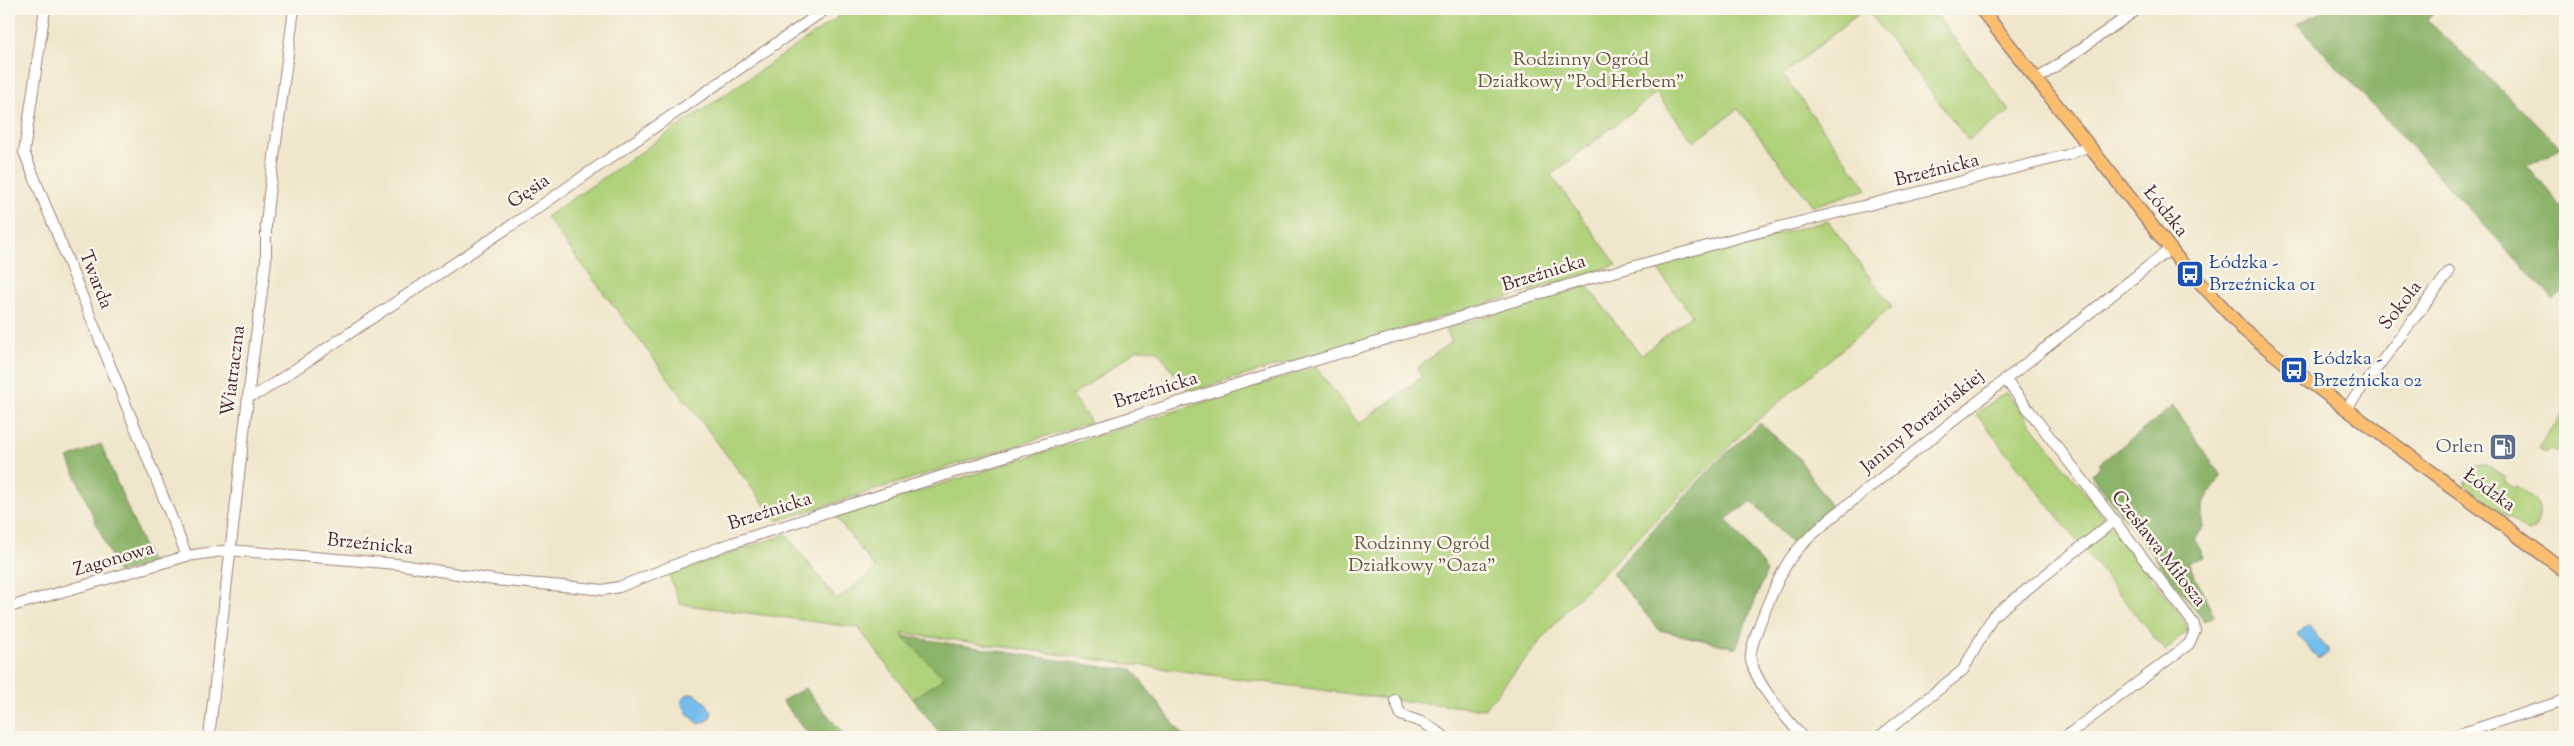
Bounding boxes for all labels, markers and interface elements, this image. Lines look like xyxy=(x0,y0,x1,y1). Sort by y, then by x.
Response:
park label: Rodzinny Ogród Działkowy "Pod Herbem" xyxy=(1477,47,1685,96)
street label: Brzeźnicka xyxy=(1892,147,1982,195)
street label: Gęsia xyxy=(502,168,556,216)
street label: Łódzka xyxy=(2136,181,2194,244)
street label: Twarda xyxy=(71,247,119,314)
street label: Brzeźnicka xyxy=(1499,248,1590,300)
place label: Łódzka - Brzeźnicka 01 xyxy=(2209,250,2316,299)
bus stop icon: Łódzka - Brzeźnicka 01 xyxy=(2175,259,2205,289)
street label: Sokola xyxy=(2373,275,2429,336)
street label: Wiatraczna xyxy=(215,324,253,418)
place label: Łódzka - Brzeźnicka 02 xyxy=(2313,346,2422,395)
bus stop icon: Łódzka - Brzeźnicka 02 xyxy=(2279,355,2309,385)
street label: Janiny Porazińskiej xyxy=(1855,364,1991,481)
street label: Brzeźnicka xyxy=(1111,365,1202,417)
fuel station icon: Orlen xyxy=(2488,432,2518,462)
place label: Orlen xyxy=(2436,434,2484,461)
street label: Łódzka xyxy=(2457,463,2521,519)
street label: Czesława Miłosza xyxy=(2104,485,2212,613)
street label: Brzeźnicka xyxy=(725,486,816,538)
street label: Brzeźnicka xyxy=(326,527,415,563)
park label: Rodzinny Ogród Działkowy "Oaza" xyxy=(1348,531,1496,580)
street label: Zagonowa xyxy=(71,536,158,584)

